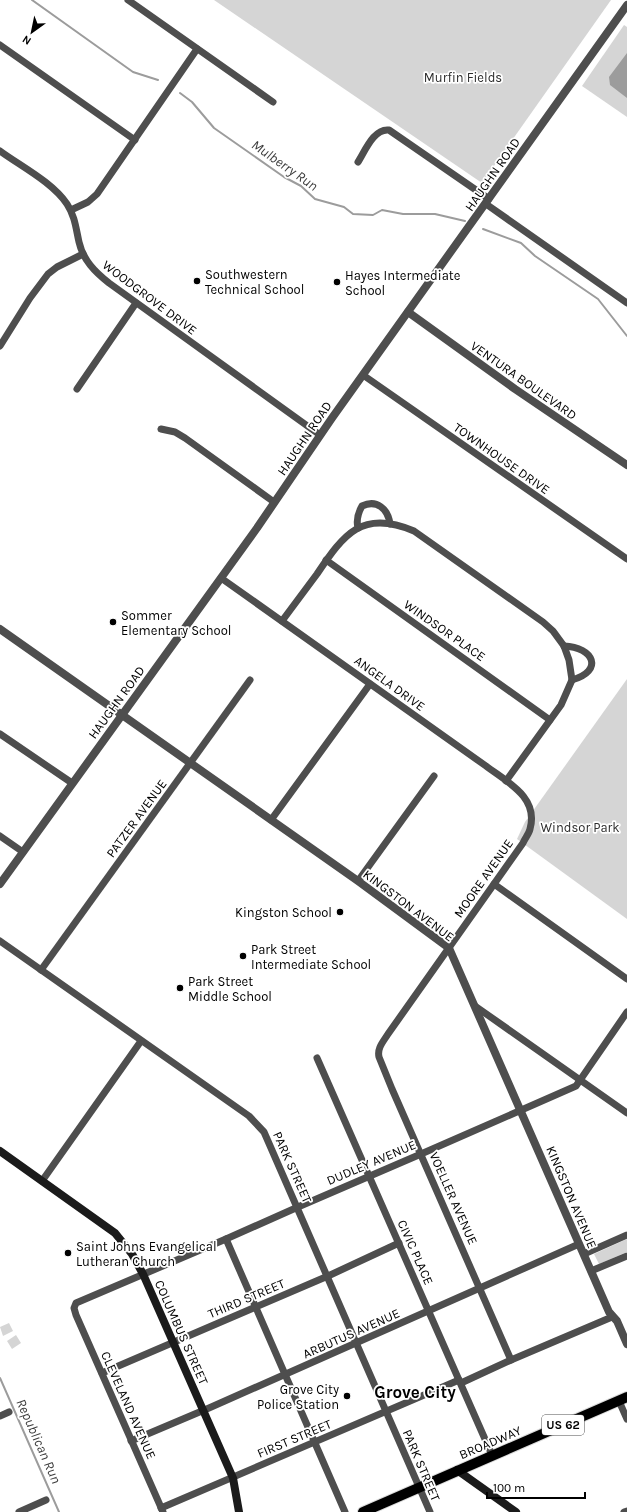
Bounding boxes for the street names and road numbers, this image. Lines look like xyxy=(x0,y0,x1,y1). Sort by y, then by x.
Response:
street label: HAUGHN ROAD xyxy=(462,135,523,214)
street label: WOODGROVE DRIVE xyxy=(100,257,200,338)
street label: VENTURA BOULEVARD xyxy=(468,338,580,423)
street label: HAUGHN ROAD xyxy=(274,398,335,478)
street label: TOWNHOUSE DRIVE xyxy=(451,420,553,497)
street label: WINDSOR PLACE xyxy=(401,597,488,664)
street label: ANGELA DRIVE xyxy=(352,653,428,714)
street label: HAUGHN ROAD xyxy=(85,663,148,742)
street label: PATZER AVENUE xyxy=(103,776,170,860)
street label: MOORE AVENUE xyxy=(451,836,516,920)
street label: KINGSTON AVENUE xyxy=(360,866,457,944)
street label: PARK STREET xyxy=(270,1129,315,1206)
street label: DUDLEY AVENUE xyxy=(324,1137,418,1188)
street label: KINGSTON AVENUE xyxy=(543,1144,600,1251)
street label: VOELLER AVENUE xyxy=(426,1150,481,1247)
street label: CIVIC PLACE xyxy=(395,1217,437,1287)
street label: THIRD STREET xyxy=(206,1275,287,1321)
street label: COLUMBUS STREET xyxy=(152,1278,212,1387)
street label: ARBUTUS AVENUE xyxy=(300,1305,402,1362)
street label: CLEVELAND AVENUE xyxy=(98,1349,159,1461)
road number: US 62 xyxy=(542,1415,584,1435)
street label: FIRST STREET xyxy=(255,1416,334,1461)
street label: BROADWAY xyxy=(457,1423,523,1462)
street label: PARK STREET xyxy=(400,1427,444,1504)

